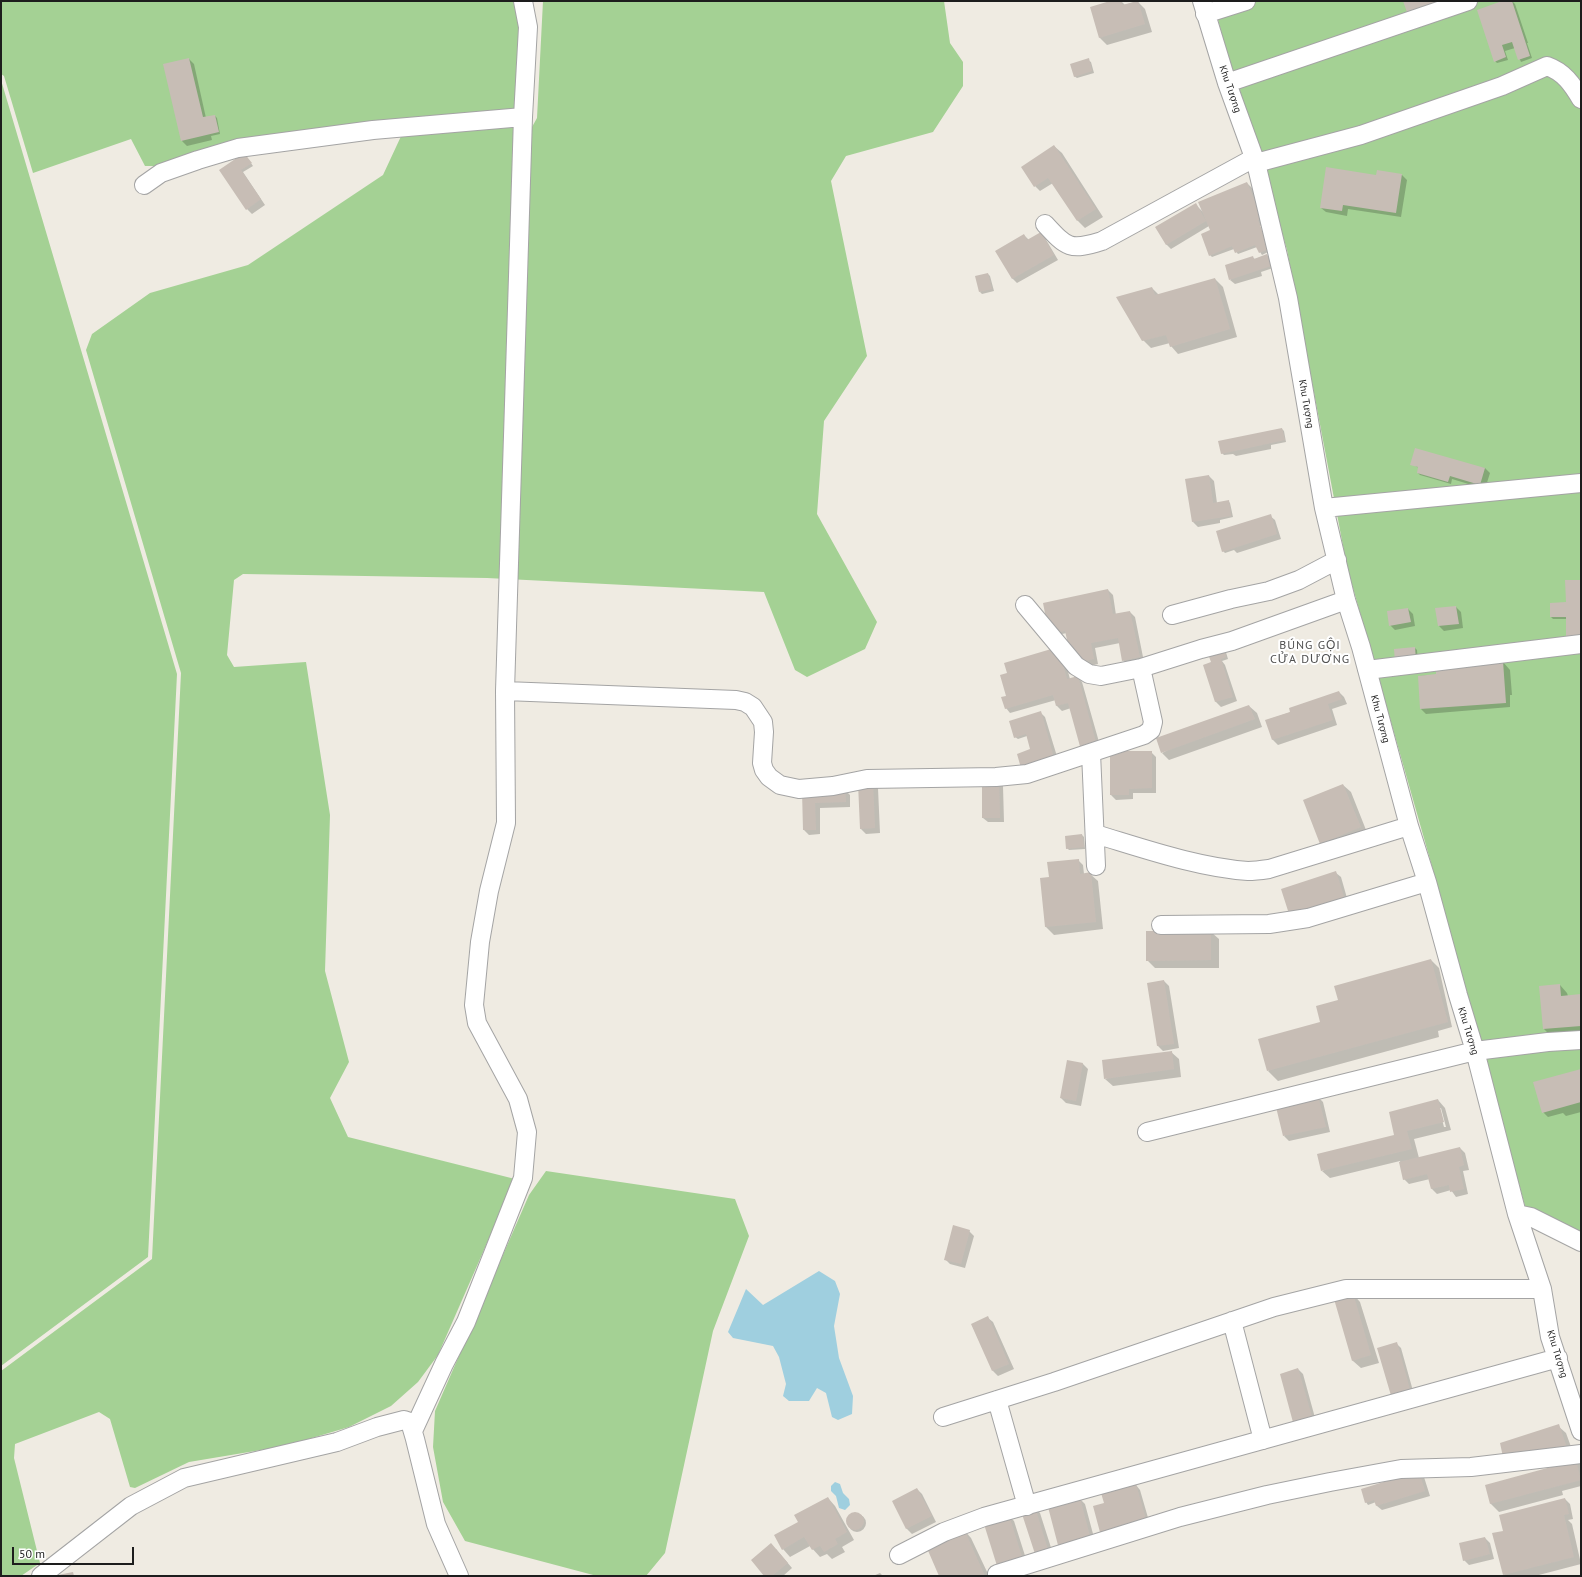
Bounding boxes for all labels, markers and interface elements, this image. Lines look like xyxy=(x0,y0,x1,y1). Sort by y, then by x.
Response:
street label: Khu Tượng xyxy=(1216,64,1244,114)
street label: Khu Tượng xyxy=(1296,379,1316,429)
district label: BÚNG GỘI CỬA DƯƠNG xyxy=(1270,639,1350,667)
street label: Khu Tượng xyxy=(1368,694,1392,744)
street label: Khu Tượng xyxy=(1455,1006,1481,1056)
street label: Khu Tượng xyxy=(1544,1329,1570,1379)
scale bar xyxy=(14,1539,136,1565)
text: 50 m xyxy=(19,1546,45,1561)

